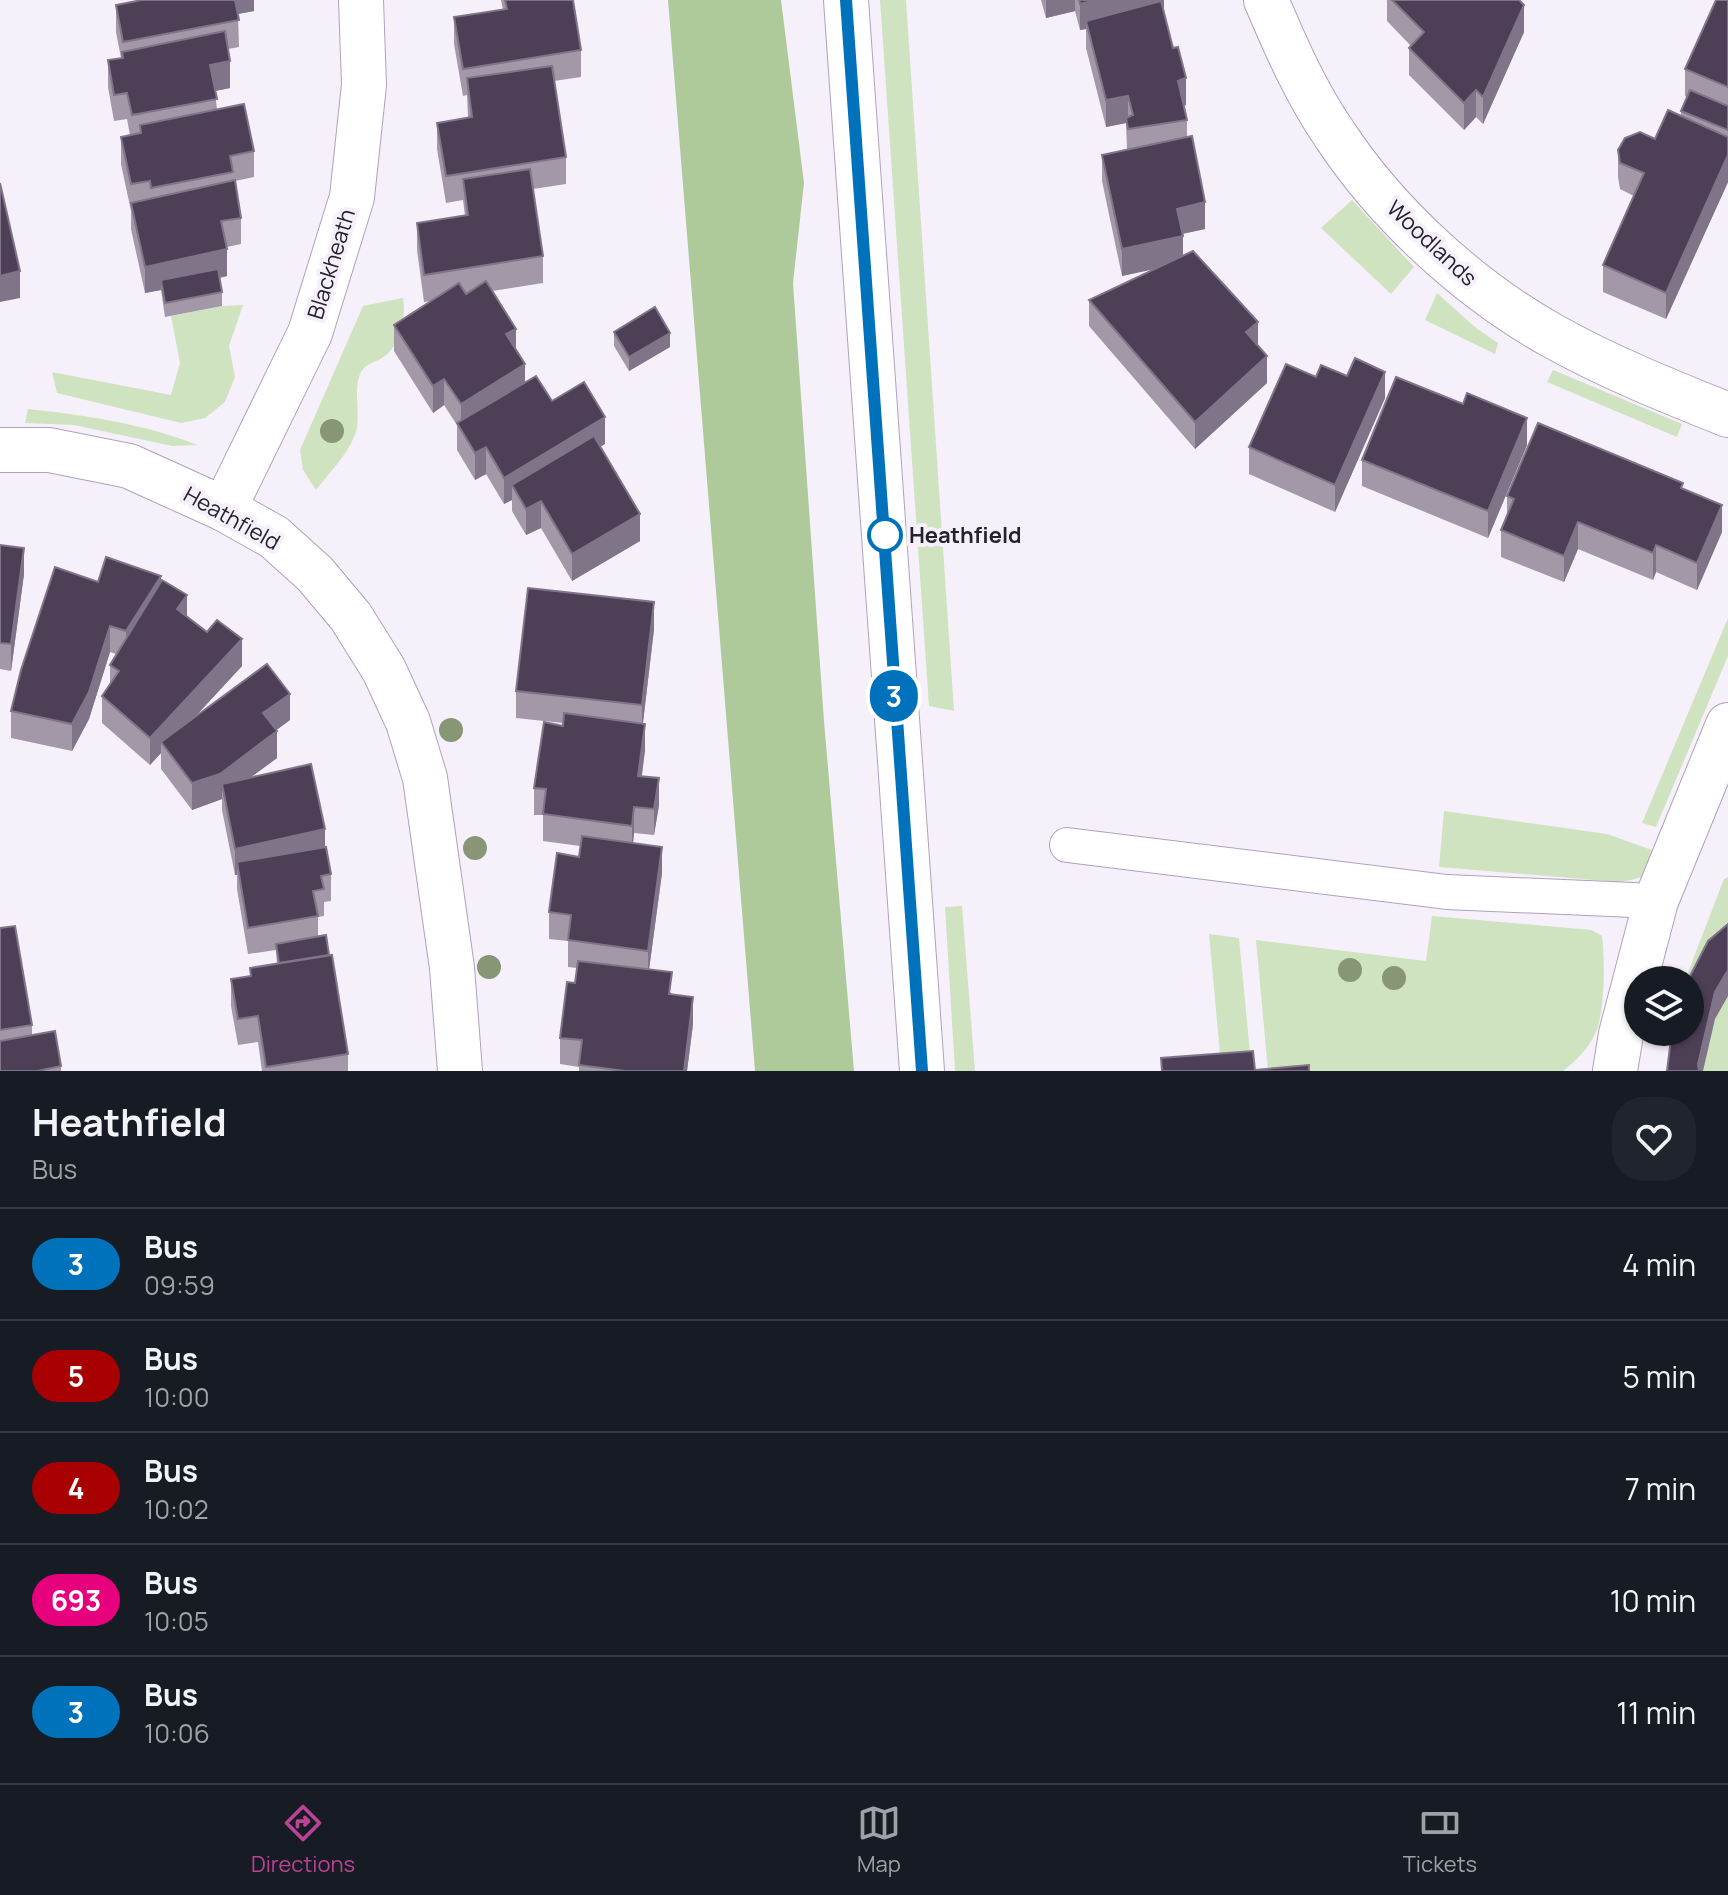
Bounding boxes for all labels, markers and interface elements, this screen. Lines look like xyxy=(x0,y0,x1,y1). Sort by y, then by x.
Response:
street label: Woodlands xyxy=(1380,193,1484,293)
street label: Blackheath xyxy=(300,205,362,323)
street label: Heathfield xyxy=(178,479,286,557)
marker: Heathfield xyxy=(868,518,902,552)
place label: Heathfield xyxy=(909,520,1022,550)
line badge: 3 xyxy=(868,670,920,722)
text: 3 xyxy=(886,677,902,715)
map controls xyxy=(1624,966,1704,1046)
button: layers xyxy=(1624,966,1704,1046)
text: Heathfield xyxy=(32,1095,227,1147)
button: heart xyxy=(1612,1097,1696,1181)
text: Bus xyxy=(32,1151,77,1187)
text: Bus xyxy=(144,1226,198,1267)
text: 4 min xyxy=(1622,1244,1696,1285)
text: 3 xyxy=(68,1245,84,1283)
text: 09:59 xyxy=(144,1267,215,1303)
text: Bus xyxy=(144,1338,198,1379)
text: 5 min xyxy=(1622,1356,1696,1397)
text: 5 xyxy=(68,1357,84,1395)
text: 10:00 xyxy=(144,1379,210,1415)
text: Bus xyxy=(144,1450,198,1491)
text: 7 min xyxy=(1625,1468,1696,1509)
text: 4 xyxy=(67,1469,85,1507)
text: 10:02 xyxy=(144,1491,208,1527)
text: Bus xyxy=(144,1562,198,1603)
text: 10 min xyxy=(1610,1580,1696,1621)
text: 693 xyxy=(51,1581,101,1619)
text: 10:05 xyxy=(144,1603,209,1639)
text: Bus xyxy=(144,1674,198,1715)
text: 11 min xyxy=(1616,1692,1696,1733)
text: 3 xyxy=(68,1693,84,1731)
text: 10:06 xyxy=(144,1715,210,1751)
tab: Directions xyxy=(251,1801,355,1879)
tab: Map xyxy=(857,1801,901,1879)
tab: Tickets xyxy=(1403,1801,1477,1879)

